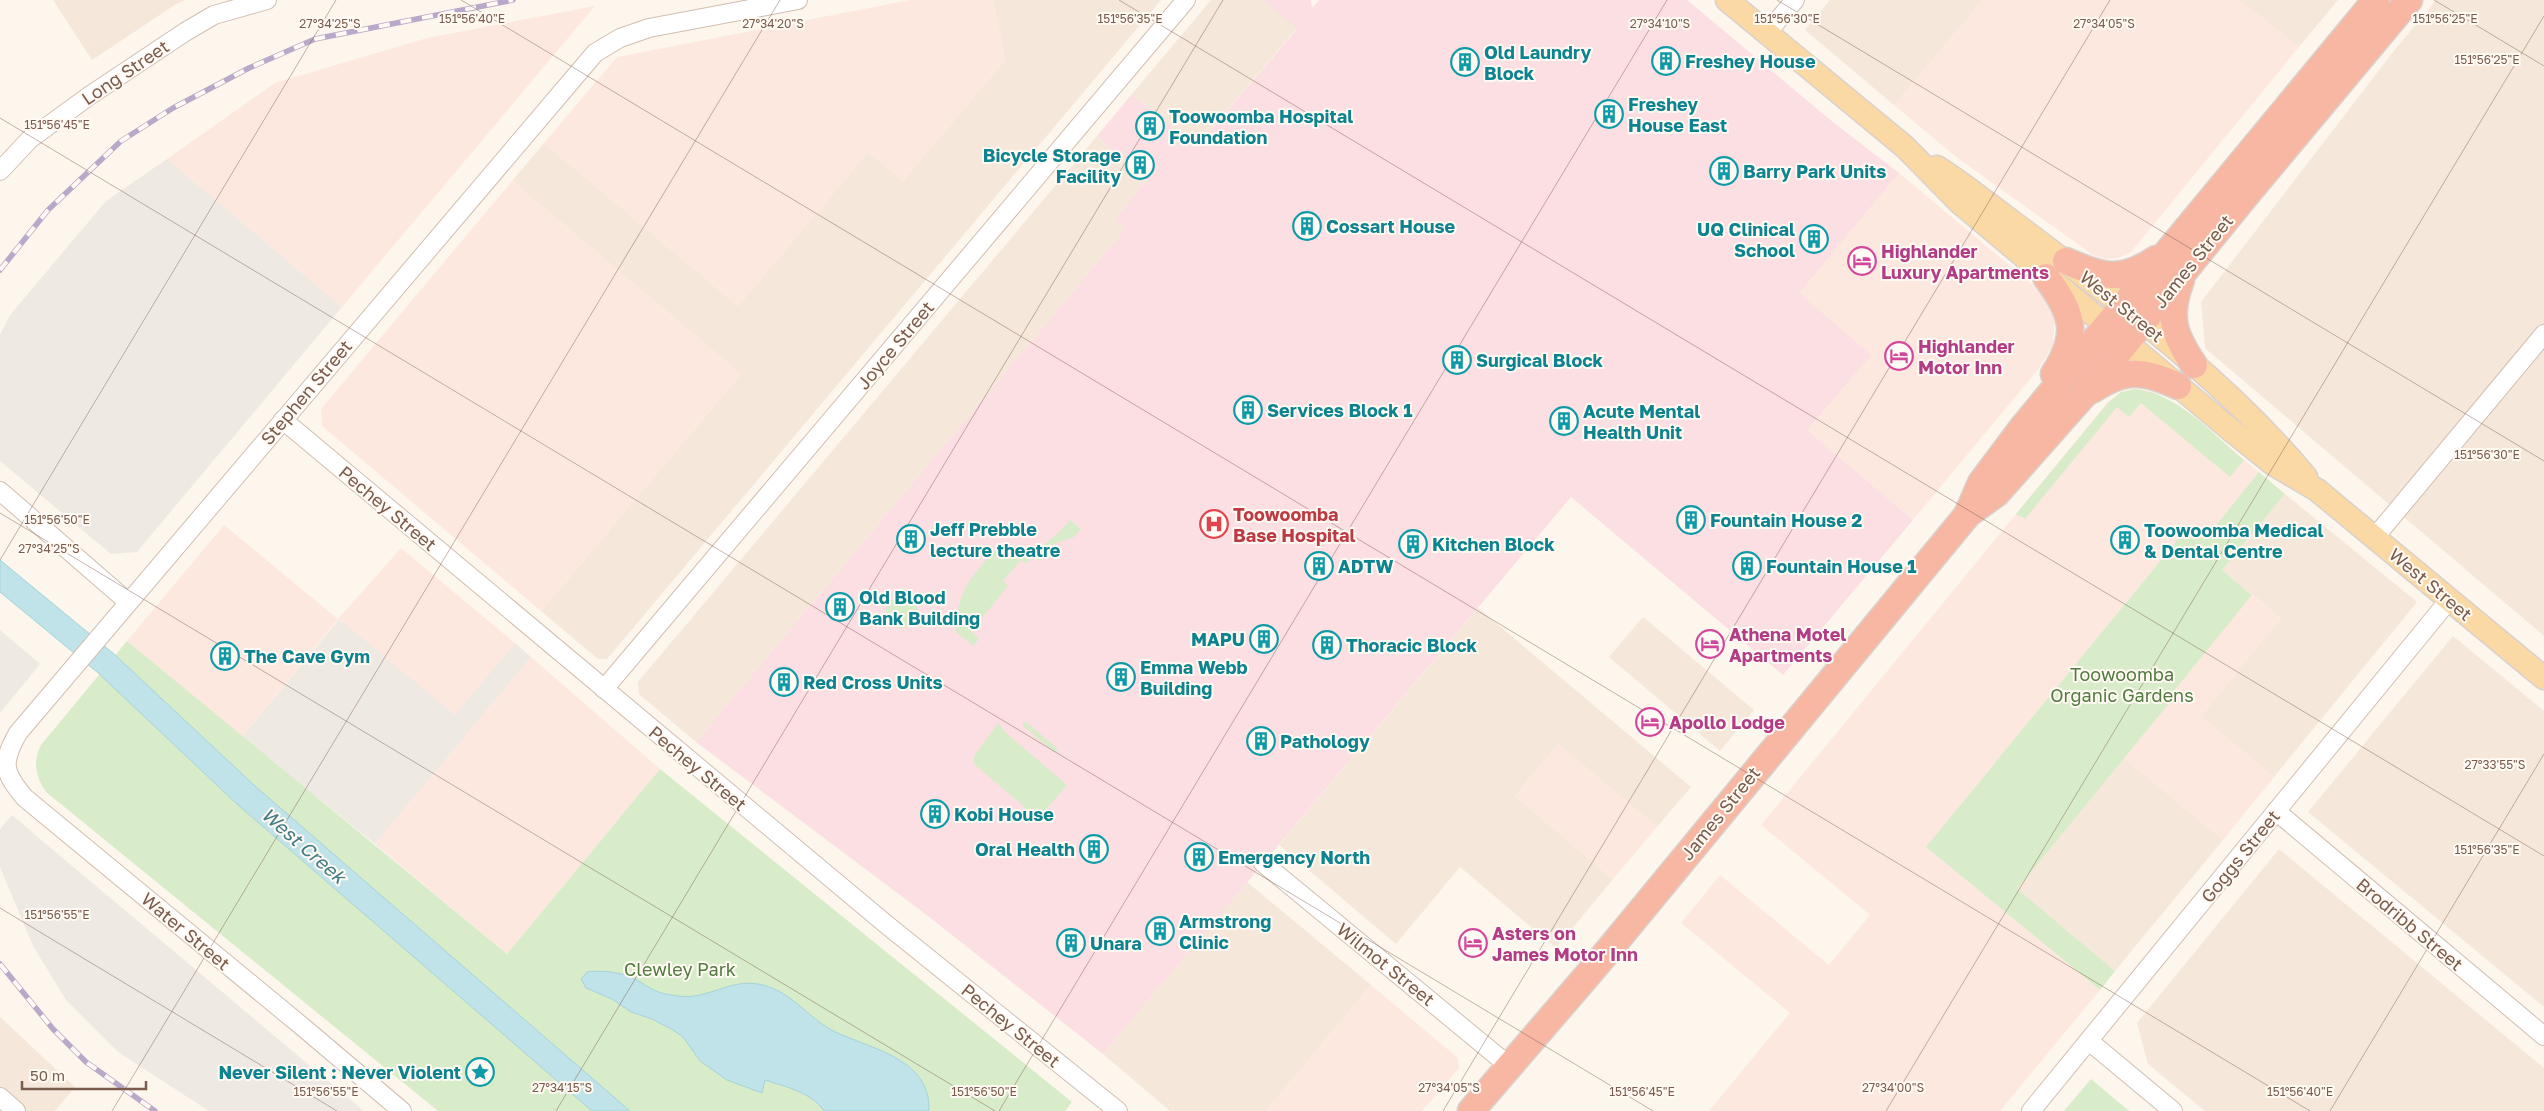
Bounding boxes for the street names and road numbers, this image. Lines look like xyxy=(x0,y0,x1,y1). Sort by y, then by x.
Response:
street label: Long Street xyxy=(77,35,173,109)
street label: James Street xyxy=(2149,210,2237,312)
street label: West Street xyxy=(2076,266,2168,346)
street label: Joyce Street xyxy=(852,296,938,394)
street label: Stephen Street xyxy=(256,335,356,449)
street label: Pechey Street xyxy=(335,461,441,555)
street label: West Street xyxy=(2385,543,2477,625)
street label: Pechey Street xyxy=(645,721,751,815)
street label: James Street xyxy=(1676,762,1764,864)
street label: Goggs Street xyxy=(2196,805,2284,907)
street label: Brodribb Street xyxy=(2352,873,2468,975)
street label: Water Street xyxy=(137,888,235,974)
street label: Wilmot Street xyxy=(1333,918,1439,1010)
street label: Pechey Street xyxy=(957,978,1065,1072)

